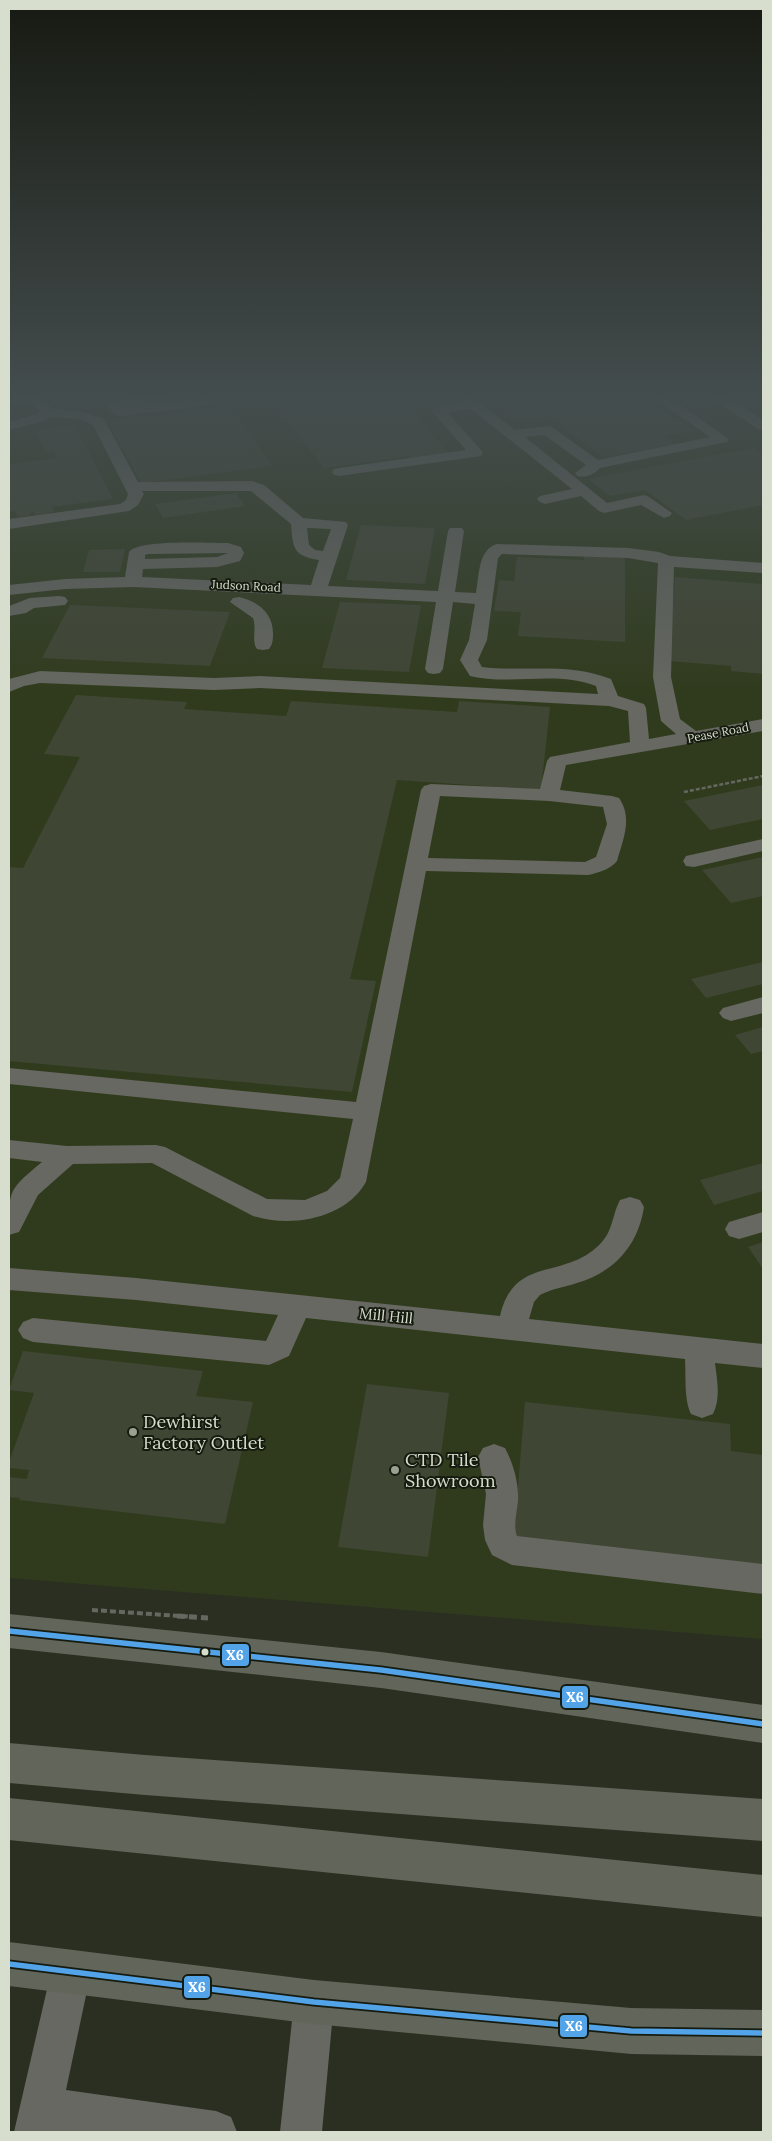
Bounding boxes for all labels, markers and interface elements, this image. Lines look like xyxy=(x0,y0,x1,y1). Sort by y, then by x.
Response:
street label: Judson Road xyxy=(210,576,281,595)
street label: Pease Road xyxy=(686,719,750,746)
street label: Mill Hill xyxy=(358,1303,414,1328)
place label: Dewhirst Factory Outlet xyxy=(143,1410,264,1454)
marker: Dewhirst Factory Outlet xyxy=(127,1426,139,1438)
place label: CTD Tile Showroom xyxy=(405,1448,496,1492)
marker: CTD Tile Showroom xyxy=(389,1464,401,1476)
line badge: X6 xyxy=(221,1643,250,1667)
text: X6 xyxy=(226,1646,244,1664)
unlabelled marker xyxy=(200,1647,210,1657)
line badge: X6 xyxy=(561,1685,589,1709)
text: X6 xyxy=(566,1688,584,1706)
line badge: X6 xyxy=(183,1975,211,1999)
text: X6 xyxy=(188,1978,206,1996)
line badge: X6 xyxy=(559,2014,588,2038)
text: X6 xyxy=(565,2017,583,2035)

